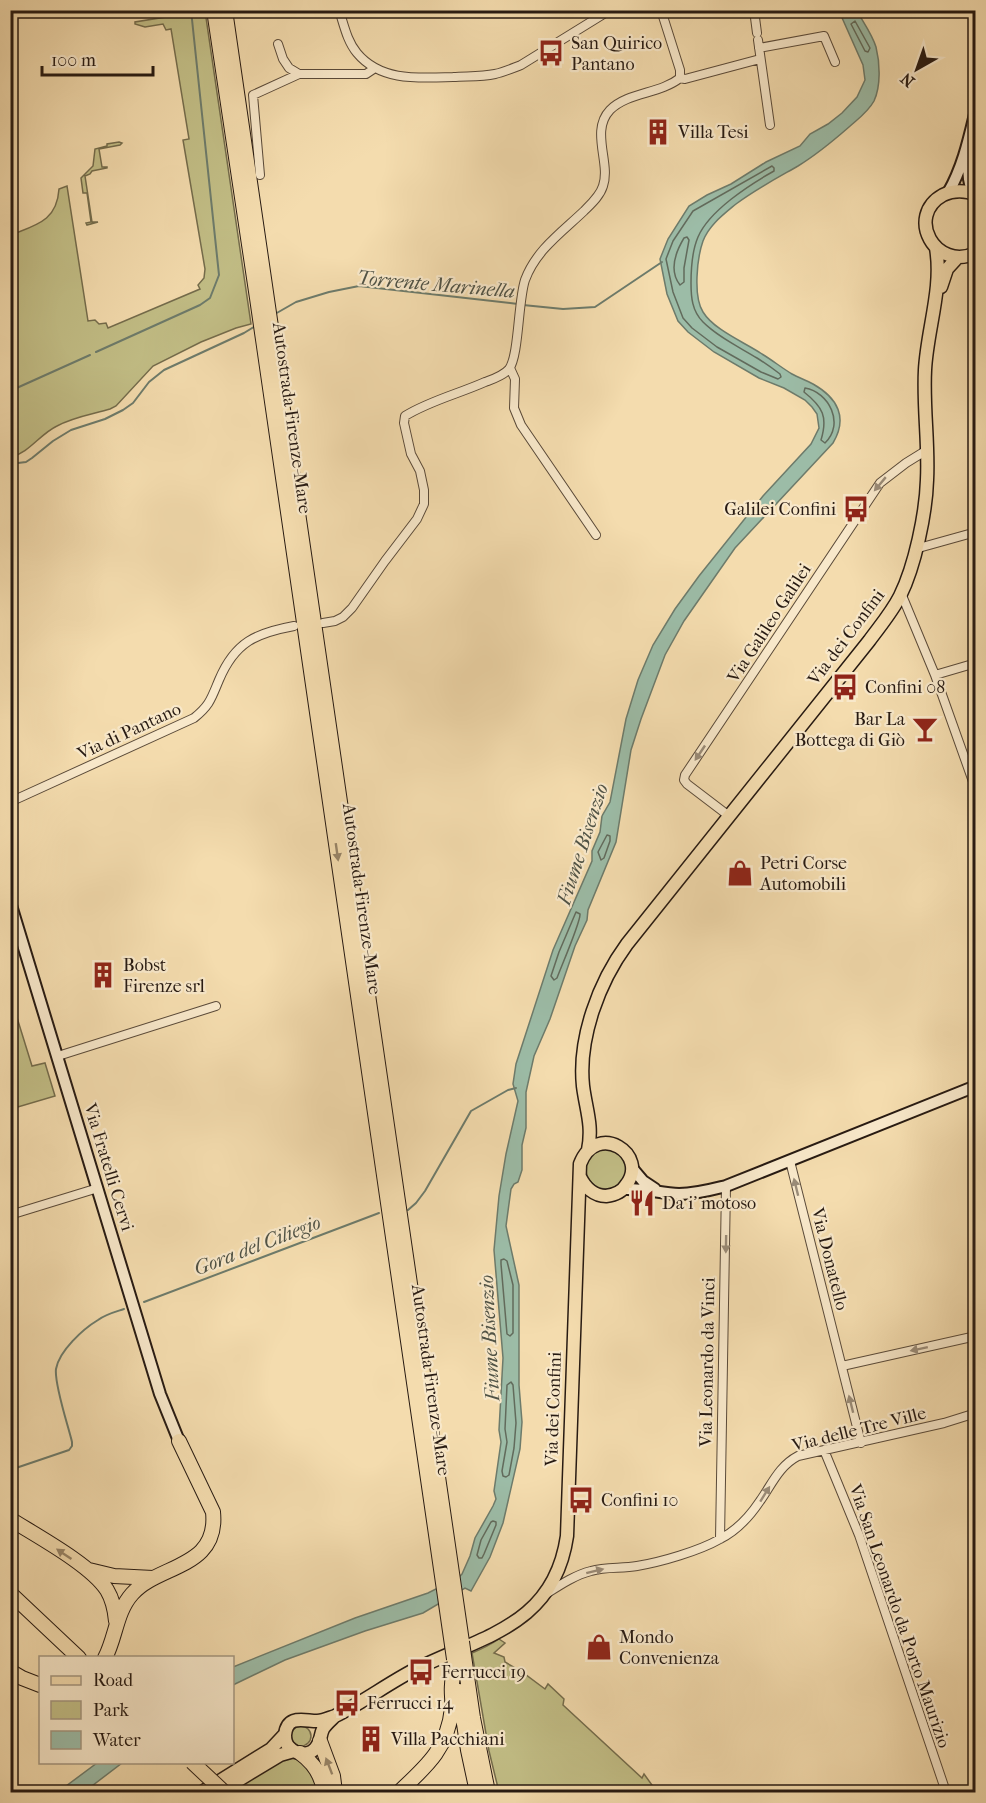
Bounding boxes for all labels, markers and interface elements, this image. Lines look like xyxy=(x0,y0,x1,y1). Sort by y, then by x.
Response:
place label: San Quirico Pantano xyxy=(571,33,662,75)
bus stop icon: San Quirico Pantano xyxy=(536,38,566,68)
scale bar xyxy=(42,39,153,77)
north arrow xyxy=(887,39,947,99)
text: 100 m xyxy=(51,50,96,71)
text: N xyxy=(896,68,918,91)
building icon: Villa Tesi xyxy=(643,117,673,147)
place label: Villa Tesi xyxy=(677,122,749,143)
water label: Torrente Marinella xyxy=(356,266,516,303)
street label: Autostrada Firenze-Mare xyxy=(268,320,315,515)
one-way arrow xyxy=(874,476,887,491)
bus stop icon: Galilei Confini xyxy=(841,494,871,524)
place label: Galilei Confini xyxy=(724,499,837,520)
street label: Via Galileo Galilei xyxy=(723,559,816,688)
street label: Via dei Confini xyxy=(803,585,890,690)
bus stop icon: Confini 08 xyxy=(830,672,860,702)
place label: Confini 08 xyxy=(865,677,945,698)
street label: Via di Pantano xyxy=(73,698,184,765)
place label: Bar La Bottega di Giò xyxy=(795,709,906,751)
bar icon: Bar La Bottega di Giò xyxy=(910,714,940,744)
one-way arrow xyxy=(695,745,706,761)
water label: Fiume Bisenzio xyxy=(552,781,613,909)
street label: Autostrada Firenze-Mare xyxy=(338,801,385,996)
one-way arrow xyxy=(332,843,341,862)
place label: Petri Corse Automobili xyxy=(759,853,847,895)
shop icon: Petri Corse Automobili xyxy=(725,858,755,888)
place label: Bobst Firenze srl xyxy=(123,955,205,997)
building icon: Bobst Firenze srl xyxy=(88,960,118,990)
street label: Via Fratelli Cervi xyxy=(79,1100,138,1234)
one-way arrow xyxy=(791,1178,801,1196)
restaurant icon: Da i' motoso xyxy=(627,1188,657,1218)
place label: Da i' motoso xyxy=(662,1193,756,1214)
street label: Via Donatello xyxy=(806,1205,852,1313)
water label: Gora del Ciliegio xyxy=(191,1211,324,1280)
one-way arrow xyxy=(721,1235,730,1254)
water label: Fiume Bisenzio xyxy=(475,1274,504,1403)
street label: Via Leonardo da Vinci xyxy=(696,1276,719,1448)
street label: Autostrada Firenze-Mare xyxy=(407,1282,454,1477)
one-way arrow xyxy=(909,1345,928,1354)
street label: Via dei Confini xyxy=(541,1351,566,1468)
one-way arrow xyxy=(846,1395,856,1413)
street label: Via delle Tre Ville xyxy=(789,1403,928,1457)
street label: Via San Leonardo da Porto Maurizio xyxy=(844,1480,955,1751)
bus stop icon: Confini 10 xyxy=(566,1485,596,1515)
one-way arrow xyxy=(759,1486,770,1502)
place label: Confini 10 xyxy=(601,1490,678,1511)
one-way arrow xyxy=(57,1548,73,1560)
one-way arrow xyxy=(585,1565,604,1575)
place label: Mondo Convenienza xyxy=(619,1627,720,1669)
shop icon: Mondo Convenienza xyxy=(584,1632,614,1662)
legend xyxy=(39,1656,234,1764)
bus stop icon: Ferrucci 19 xyxy=(406,1657,436,1687)
place label: Ferrucci 19 xyxy=(441,1662,526,1683)
text: Road xyxy=(93,1670,133,1691)
bus stop icon: Ferrucci 14 xyxy=(332,1688,362,1718)
place label: Ferrucci 14 xyxy=(367,1693,453,1714)
text: Park xyxy=(93,1700,130,1721)
building icon: Villa Pacchiani xyxy=(356,1724,386,1754)
place label: Villa Pacchiani xyxy=(390,1729,505,1750)
text: Water xyxy=(92,1730,141,1751)
one-way arrow xyxy=(324,1757,334,1775)

